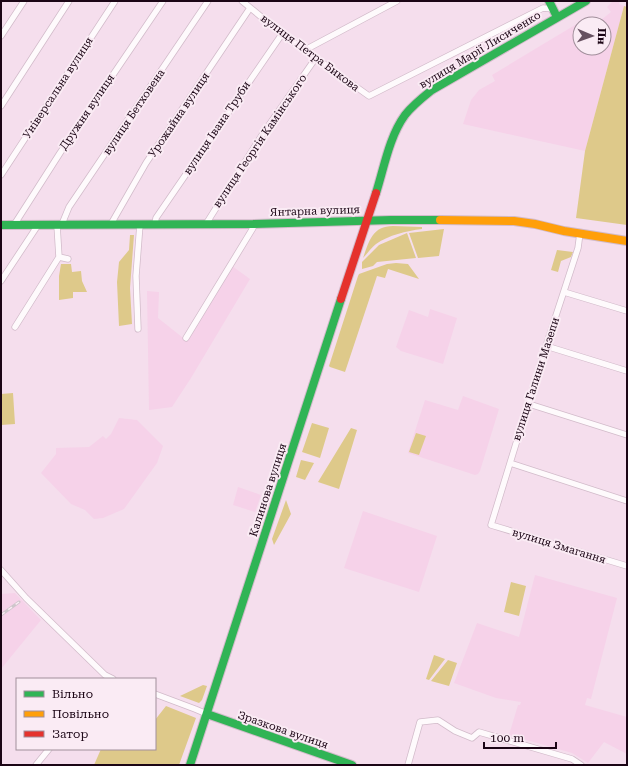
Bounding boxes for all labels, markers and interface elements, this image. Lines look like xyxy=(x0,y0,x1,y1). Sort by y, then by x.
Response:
street label: вулиця Марії Лисиченко xyxy=(417,8,543,91)
street label: вулиця Петра Бикова xyxy=(258,12,362,94)
north arrow xyxy=(572,16,612,56)
text: Пн xyxy=(595,28,608,45)
street label: Універсальна вулиця xyxy=(20,35,96,141)
street label: вулиця Бетховена xyxy=(100,67,168,157)
street label: Урожайна вулиця xyxy=(146,70,212,160)
street label: Дружня вулиця xyxy=(57,72,117,152)
street label: вулиця Георгія Камінського xyxy=(210,72,310,210)
street label: вулиця Івана Труби xyxy=(181,79,253,177)
street label: Янтарна вулиця xyxy=(270,203,360,219)
street label: вулиця Галини Мазепи xyxy=(510,316,562,442)
street label: Калинова вулиця xyxy=(247,442,289,538)
street label: вулиця Змагання xyxy=(511,526,607,566)
legend xyxy=(16,678,156,750)
text: Вільно xyxy=(52,687,93,701)
text: Повільно xyxy=(52,707,109,721)
street label: Зразкова вулиця xyxy=(236,708,330,752)
scale bar xyxy=(484,724,556,750)
text: Затор xyxy=(52,727,88,741)
text: 100 m xyxy=(490,731,524,745)

